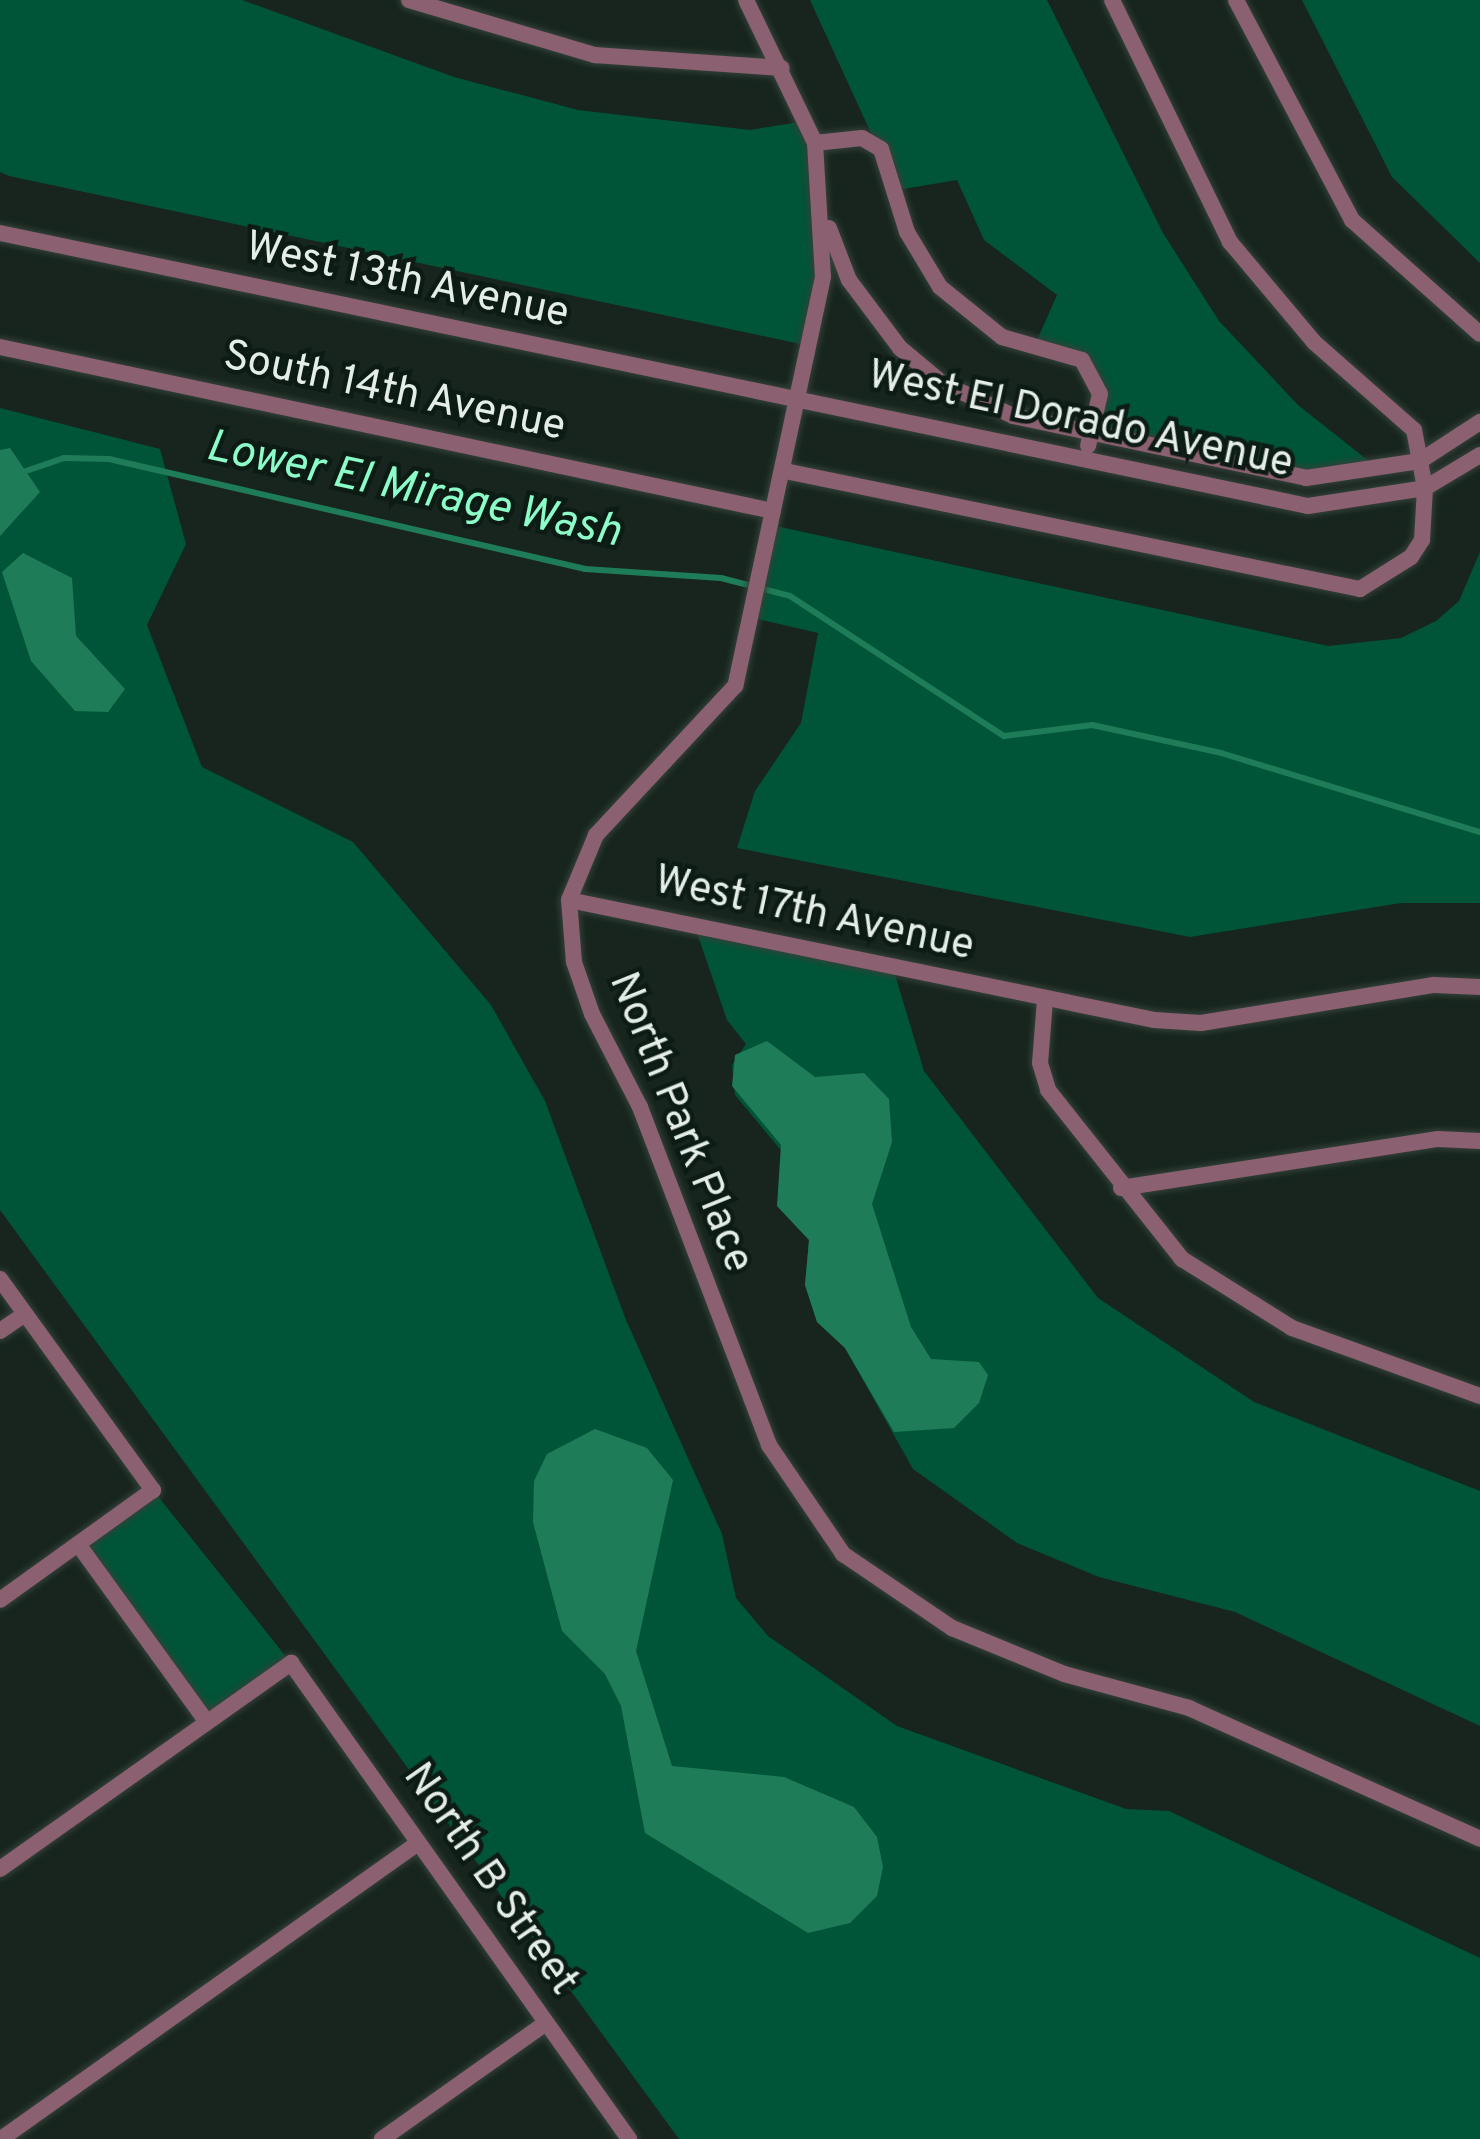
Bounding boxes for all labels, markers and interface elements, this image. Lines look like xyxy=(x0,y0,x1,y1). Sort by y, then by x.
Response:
street label: West 13th Avenue xyxy=(240,223,574,341)
street label: South 14th Avenue xyxy=(218,332,570,454)
street label: West El Dorado Avenue xyxy=(862,351,1298,491)
water label: Lower El Mirage Wash xyxy=(200,421,626,561)
street label: West 17th Avenue xyxy=(649,856,979,974)
street label: North Park Place xyxy=(596,966,762,1280)
street label: North B Street xyxy=(390,1754,588,2006)

